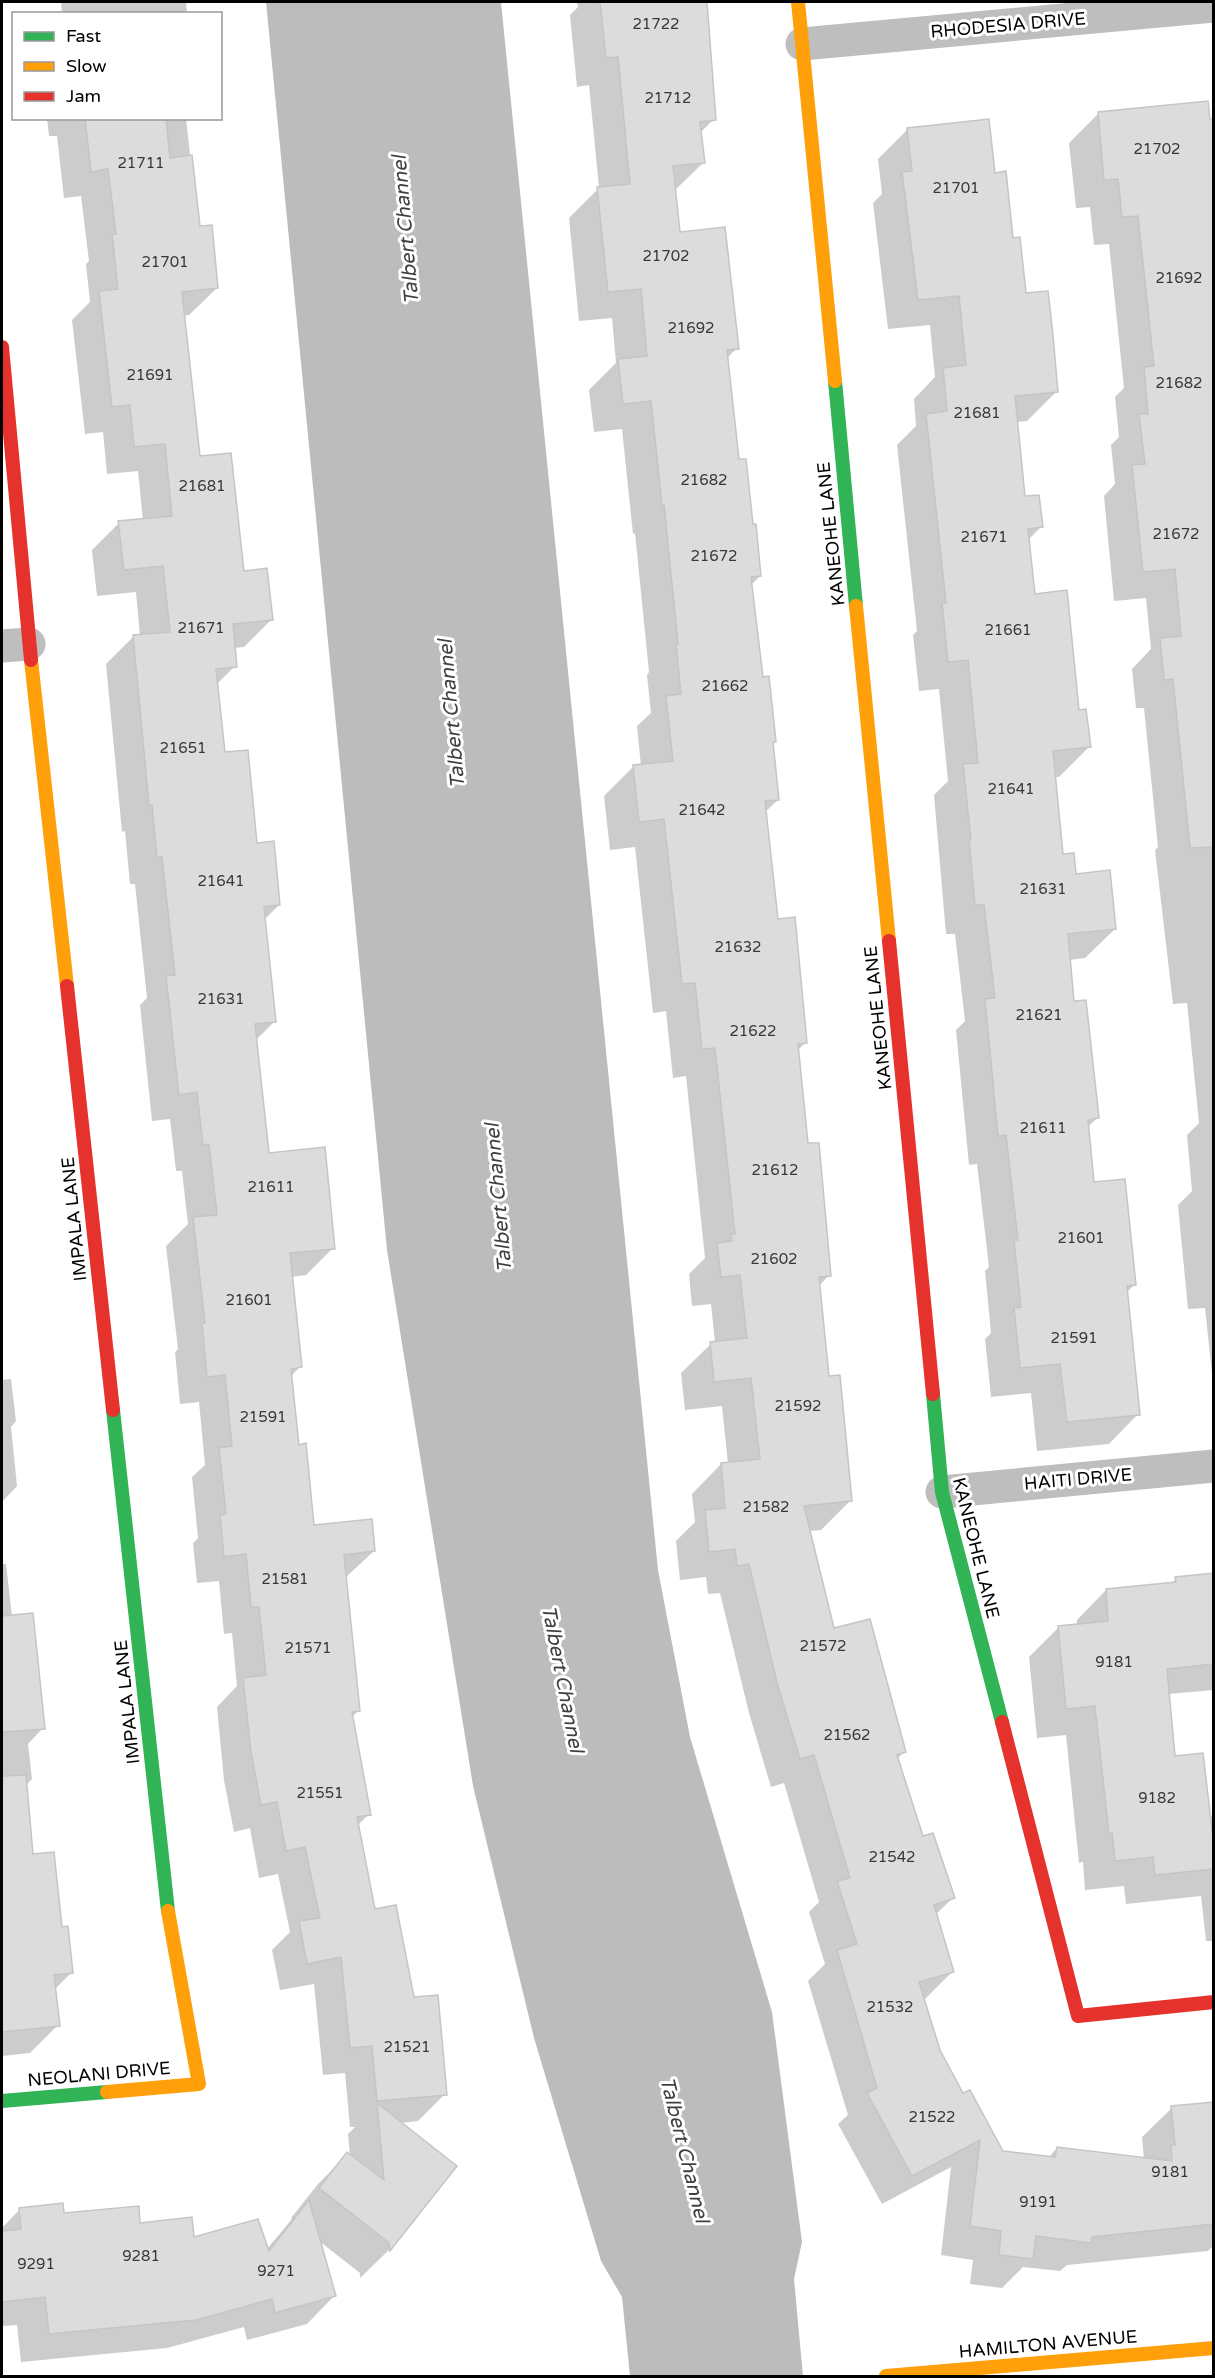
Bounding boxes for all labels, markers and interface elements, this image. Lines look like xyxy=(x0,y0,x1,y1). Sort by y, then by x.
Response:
street label: RHODESIA DRIVE xyxy=(929,7,1087,43)
legend xyxy=(12,12,222,120)
house number: 21722 xyxy=(632,15,680,33)
text: Fast xyxy=(66,25,101,47)
text: Slow xyxy=(66,55,107,77)
text: Jam xyxy=(66,85,101,107)
house number: 21712 xyxy=(644,89,692,107)
house number: 21702 xyxy=(1133,140,1181,158)
water label: Talbert Channel xyxy=(387,153,424,305)
house number: 21711 xyxy=(117,154,165,172)
house number: 21701 xyxy=(932,179,980,197)
house number: 21702 xyxy=(642,247,690,265)
house number: 21701 xyxy=(141,253,189,271)
house number: 21692 xyxy=(1155,269,1203,287)
house number: 21692 xyxy=(667,319,715,337)
house number: 21691 xyxy=(126,366,174,384)
house number: 21682 xyxy=(1155,374,1203,392)
house number: 21681 xyxy=(953,404,1001,422)
street label: KANEOHE LANE xyxy=(812,461,850,607)
house number: 21682 xyxy=(680,471,728,489)
house number: 21681 xyxy=(178,477,226,495)
house number: 21672 xyxy=(1152,525,1200,543)
house number: 21671 xyxy=(960,528,1008,546)
house number: 21672 xyxy=(690,547,738,565)
house number: 21671 xyxy=(177,619,225,637)
house number: 21661 xyxy=(984,621,1032,639)
water label: Talbert Channel xyxy=(433,637,470,789)
house number: 21662 xyxy=(701,677,749,695)
house number: 21651 xyxy=(159,739,207,757)
house number: 21641 xyxy=(987,780,1035,798)
house number: 21642 xyxy=(678,801,726,819)
house number: 21641 xyxy=(197,872,245,890)
house number: 21631 xyxy=(1019,880,1067,898)
house number: 21632 xyxy=(714,938,762,956)
street label: KANEOHE LANE xyxy=(859,945,897,1091)
house number: 21631 xyxy=(197,990,245,1008)
house number: 21621 xyxy=(1015,1006,1063,1024)
house number: 21622 xyxy=(729,1022,777,1040)
house number: 21611 xyxy=(1019,1119,1067,1137)
water label: Talbert Channel xyxy=(480,1121,517,1273)
street label: IMPALA LANE xyxy=(57,1156,91,1282)
house number: 21612 xyxy=(751,1161,799,1179)
house number: 21611 xyxy=(247,1178,295,1196)
house number: 21601 xyxy=(1057,1229,1105,1247)
house number: 21602 xyxy=(750,1250,798,1268)
house number: 21601 xyxy=(225,1291,273,1309)
house number: 21591 xyxy=(1050,1329,1098,1347)
house number: 21592 xyxy=(774,1397,822,1415)
house number: 21591 xyxy=(239,1408,287,1426)
street label: HAITI DRIVE xyxy=(1023,1463,1133,1495)
street label: KANEOHE LANE xyxy=(948,1475,1004,1621)
house number: 21582 xyxy=(742,1498,790,1516)
house number: 21581 xyxy=(261,1570,309,1588)
water label: Talbert Channel xyxy=(536,1603,588,1757)
house number: 21572 xyxy=(799,1637,847,1655)
street label: IMPALA LANE xyxy=(110,1639,144,1765)
house number: 21571 xyxy=(284,1639,332,1657)
house number: 9181 xyxy=(1095,1653,1133,1671)
house number: 21562 xyxy=(823,1726,871,1744)
house number: 21551 xyxy=(296,1784,344,1802)
house number: 9182 xyxy=(1138,1789,1176,1807)
house number: 21542 xyxy=(868,1848,916,1866)
house number: 21532 xyxy=(866,1998,914,2016)
house number: 21521 xyxy=(383,2038,431,2056)
street label: NEOLANI DRIVE xyxy=(27,2057,171,2091)
water label: Talbert Channel xyxy=(654,2075,714,2227)
house number: 21522 xyxy=(908,2108,956,2126)
house number: 9181 xyxy=(1151,2163,1189,2181)
house number: 9191 xyxy=(1019,2193,1057,2211)
house number: 9281 xyxy=(122,2247,160,2265)
house number: 9291 xyxy=(17,2255,55,2273)
house number: 9271 xyxy=(257,2262,295,2280)
street label: HAMILTON AVENUE xyxy=(958,2325,1138,2363)

